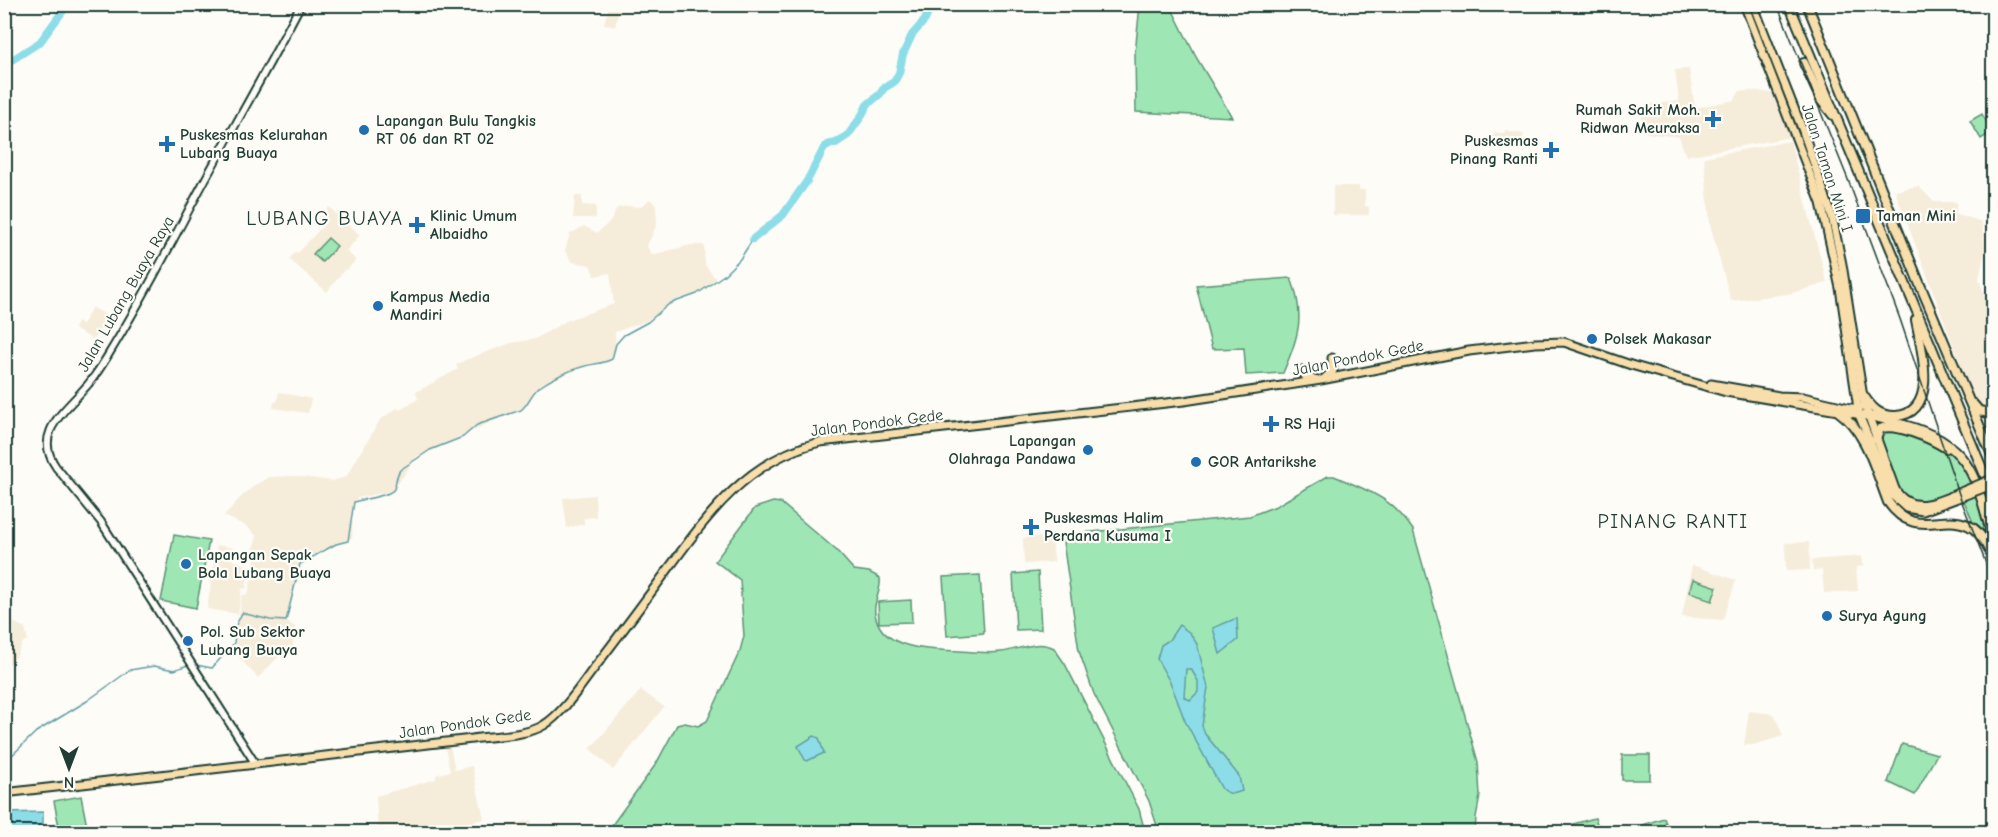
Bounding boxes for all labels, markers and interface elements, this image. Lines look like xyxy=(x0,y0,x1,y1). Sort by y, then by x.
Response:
place label: Rumah Sakit Moh. Ridwan Meuraksa xyxy=(1575,101,1700,137)
street label: Jalan Taman Mini I xyxy=(1798,102,1856,234)
marker: Rumah Sakit Moh. Ridwan Meuraksa xyxy=(1704,110,1722,128)
place label: Lapangan Bulu Tangkis RT 06 dan RT 02 xyxy=(376,112,536,148)
marker: Lapangan Bulu Tangkis RT 06 dan RT 02 xyxy=(357,123,371,137)
place label: Puskesmas Kelurahan Lubang Buaya xyxy=(180,126,328,162)
place label: Puskesmas Pinang Ranti xyxy=(1450,132,1538,168)
marker: Puskesmas Kelurahan Lubang Buaya xyxy=(158,135,176,153)
marker: Puskesmas Pinang Ranti xyxy=(1542,141,1560,159)
district label: LUBANG BUAYA xyxy=(246,207,404,230)
place label: Klinic Umum Albaidho xyxy=(430,207,517,243)
marker: Taman Mini xyxy=(1854,207,1872,225)
place label: Taman Mini xyxy=(1876,207,1956,225)
street label: Jalan Lubang Buaya Raya xyxy=(74,213,178,375)
marker: Klinic Umum Albaidho xyxy=(408,216,426,234)
place label: Kampus Media Mandiri xyxy=(390,288,490,324)
marker: Kampus Media Mandiri xyxy=(371,299,385,313)
place label: Polsek Makasar xyxy=(1604,330,1712,348)
marker: Polsek Makasar xyxy=(1585,332,1599,346)
street label: Jalan Pondok Gede xyxy=(1291,336,1425,380)
street label: Jalan Pondok Gede xyxy=(810,406,944,440)
marker: RS Haji xyxy=(1262,415,1280,433)
place label: RS Haji xyxy=(1284,415,1335,433)
place label: Lapangan Olahraga Pandawa xyxy=(949,432,1076,468)
marker: Lapangan Olahraga Pandawa xyxy=(1081,443,1095,457)
place label: GOR Antarikshe xyxy=(1208,453,1316,471)
marker: GOR Antarikshe xyxy=(1189,455,1203,469)
place label: Puskesmas Halim Perdana Kusuma I xyxy=(1044,509,1171,545)
district label: PINANG RANTI xyxy=(1598,510,1748,533)
marker: Puskesmas Halim Perdana Kusuma I xyxy=(1022,518,1040,536)
place label: Lapangan Sepak Bola Lubang Buaya xyxy=(198,546,331,582)
marker: Lapangan Sepak Bola Lubang Buaya xyxy=(179,557,193,571)
place label: Surya Agung xyxy=(1839,607,1927,625)
marker: Surya Agung xyxy=(1820,609,1834,623)
place label: Pol. Sub Sektor Lubang Buaya xyxy=(200,623,305,659)
marker: Pol. Sub Sektor Lubang Buaya xyxy=(181,634,195,648)
street label: Jalan Pondok Gede xyxy=(398,706,532,742)
north arrow xyxy=(39,738,99,798)
text: N xyxy=(64,773,74,791)

